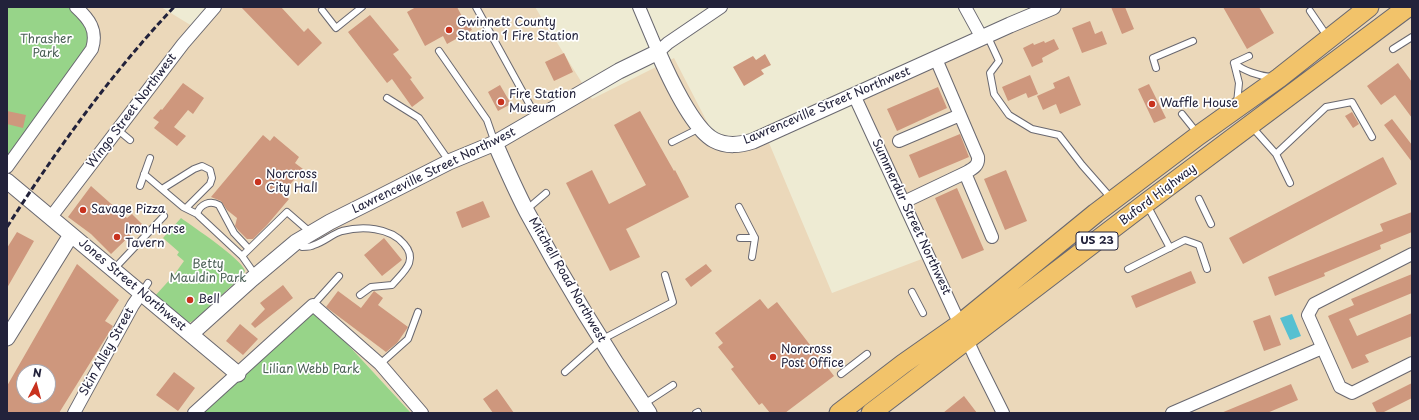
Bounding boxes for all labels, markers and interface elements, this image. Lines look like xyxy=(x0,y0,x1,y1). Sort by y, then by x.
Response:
place label: Gwinnett County Station 1 Fire Station xyxy=(457,16,579,44)
marker: Gwinnett County Station 1 Fire Station xyxy=(444,25,454,35)
park label: Thrasher Park xyxy=(20,33,72,61)
street label: Wingo Street Northwest xyxy=(84,51,180,171)
street label: Lawrenceville Street Northwest xyxy=(741,64,913,148)
place label: Fire Station Museum xyxy=(509,88,576,116)
marker: Fire Station Museum xyxy=(496,97,506,107)
place label: Waffle House xyxy=(1160,97,1238,111)
marker: Waffle House xyxy=(1147,99,1157,109)
street label: Lawrenceville Street Northwest xyxy=(350,125,518,217)
street label: Summerdur Street Northwest xyxy=(868,137,954,297)
street label: Buford Highway xyxy=(1117,161,1199,229)
place label: Norcross City Hall xyxy=(266,168,318,196)
marker: Norcross City Hall xyxy=(253,177,263,187)
place label: Savage Pizza xyxy=(91,203,165,217)
marker: Savage Pizza xyxy=(78,205,88,215)
street label: Mitchell Road Northwest xyxy=(525,215,609,345)
place label: Iron Horse Tavern xyxy=(125,223,185,251)
marker: Iron Horse Tavern xyxy=(112,232,122,242)
road number: US 23 xyxy=(1076,232,1118,250)
street label: Jones Street Northwest xyxy=(75,236,189,334)
park label: Betty Mauldin Park xyxy=(169,258,247,286)
place label: Bell xyxy=(198,293,220,307)
marker: Bell xyxy=(185,295,195,305)
street label: Skin Alley Street xyxy=(77,305,137,399)
place label: Norcross Post Office xyxy=(781,343,844,371)
marker: Norcross Post Office xyxy=(768,352,778,362)
park label: Lilian Webb Park xyxy=(263,363,359,377)
north arrow xyxy=(16,364,56,404)
text: N xyxy=(32,364,42,381)

